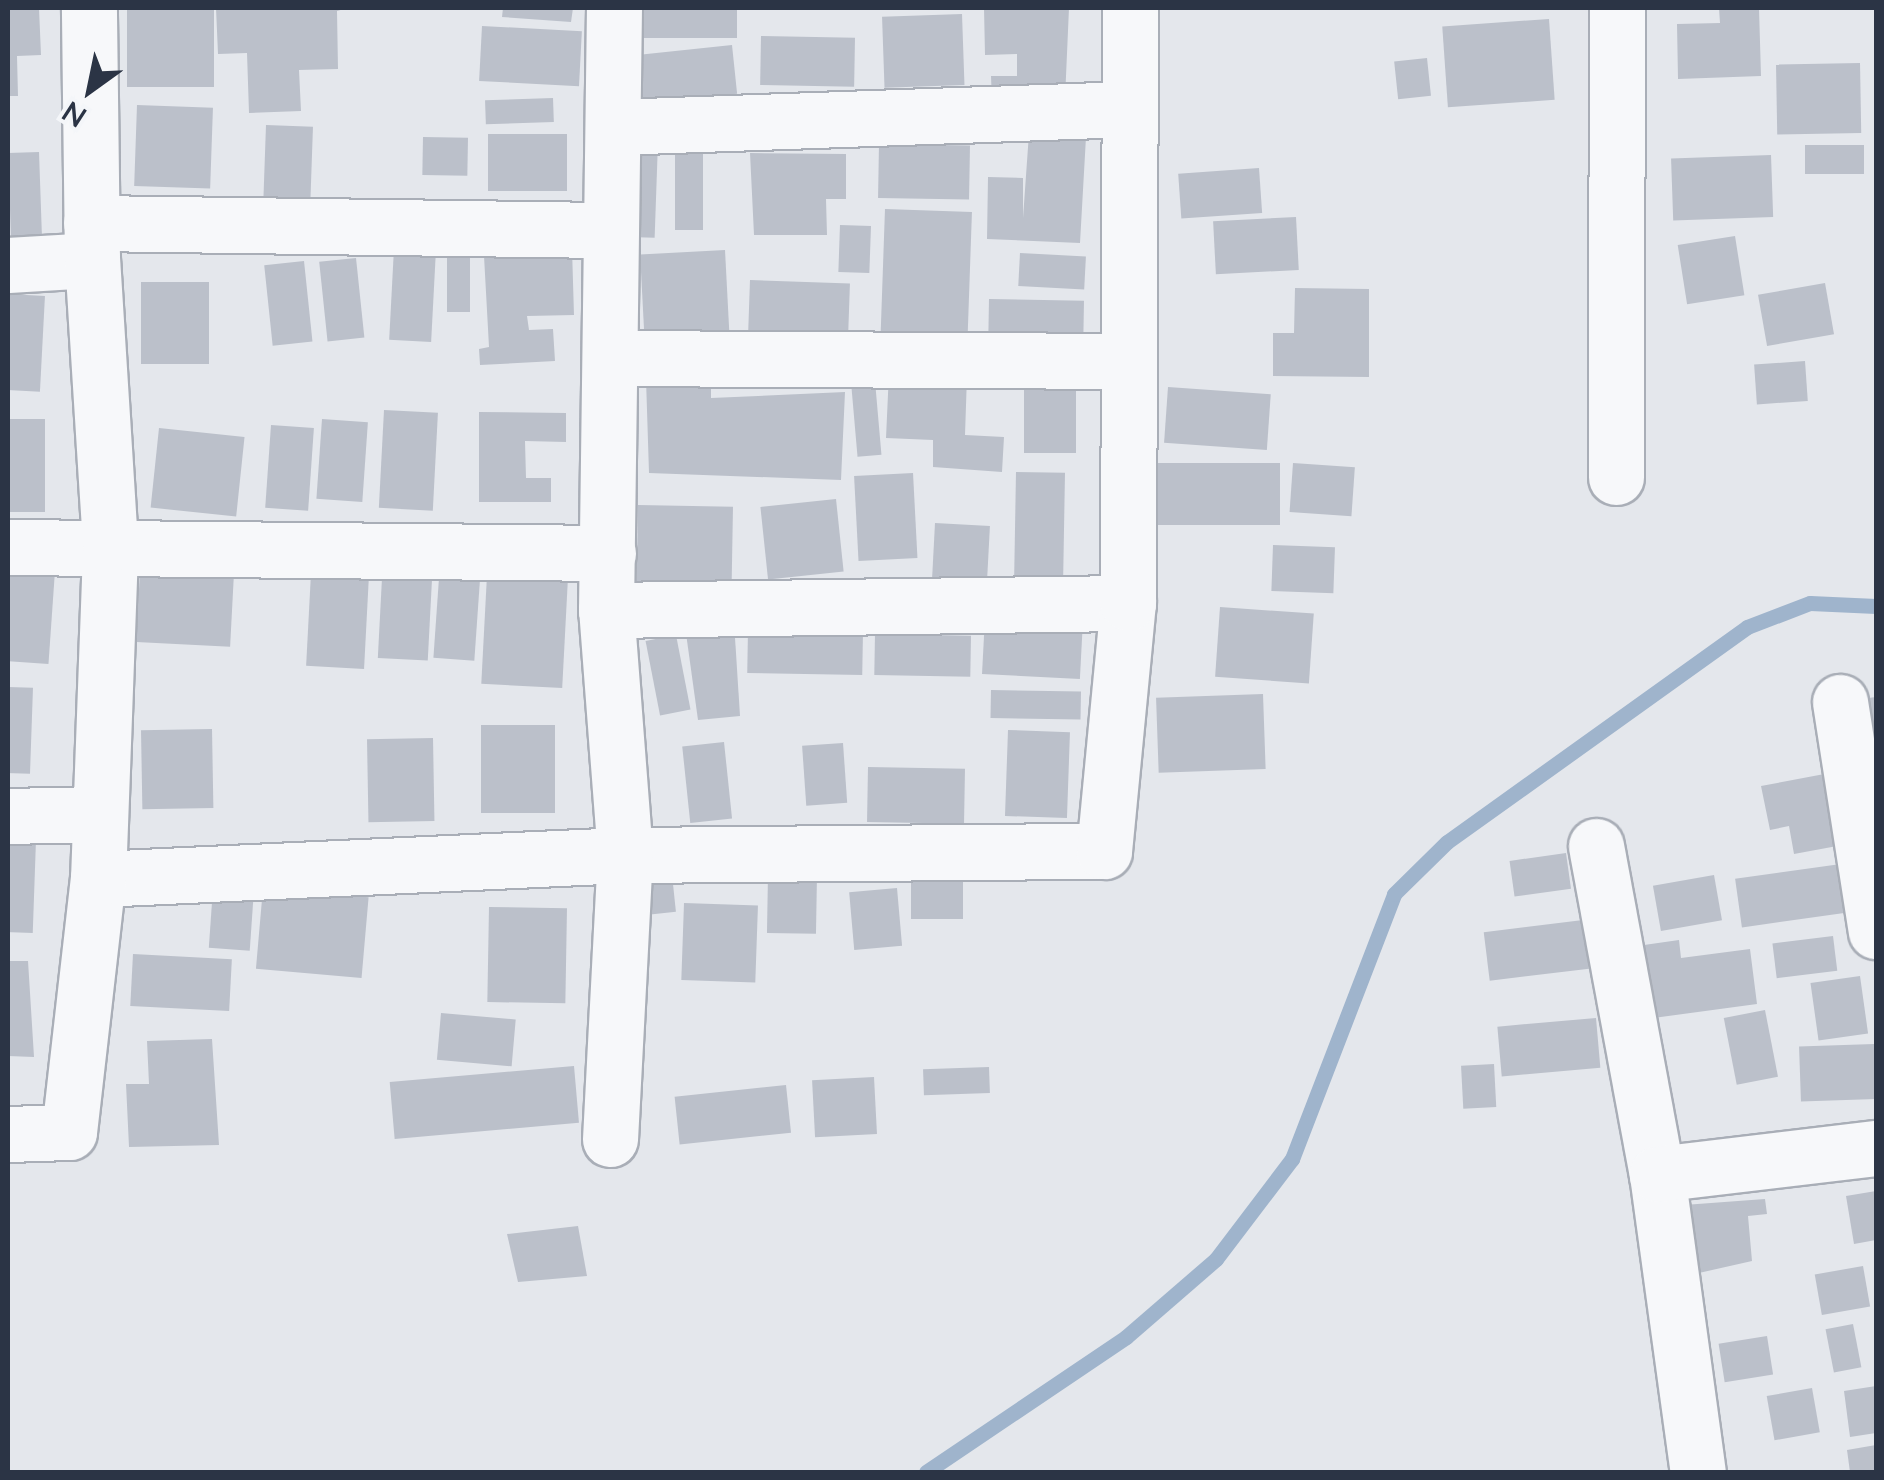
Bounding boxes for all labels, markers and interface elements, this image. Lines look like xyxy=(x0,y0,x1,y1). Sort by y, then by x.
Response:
north arrow xyxy=(40,40,140,140)
text: N xyxy=(55,95,92,135)

